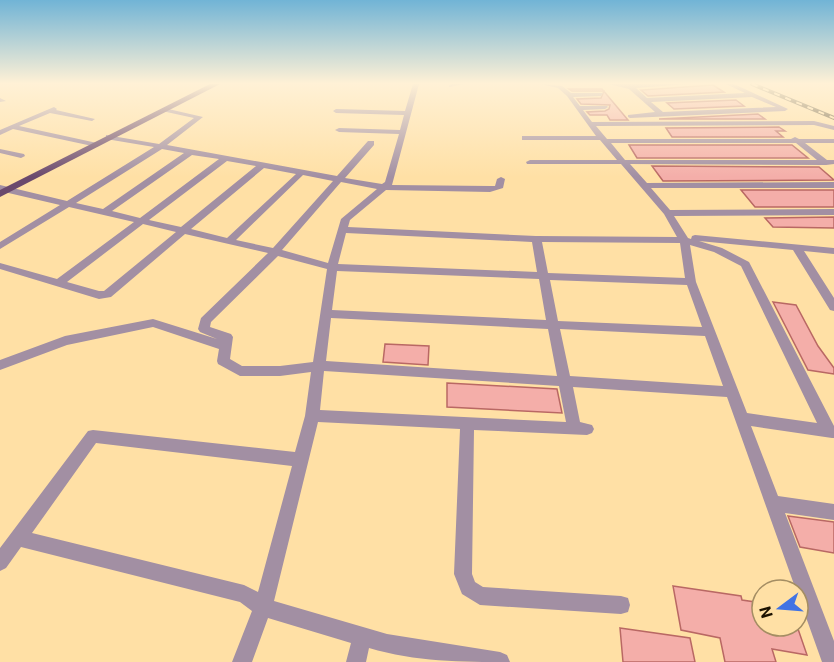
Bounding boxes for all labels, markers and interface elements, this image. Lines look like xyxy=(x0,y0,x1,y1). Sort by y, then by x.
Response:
north arrow xyxy=(750,578,810,638)
text: N xyxy=(755,604,777,620)

